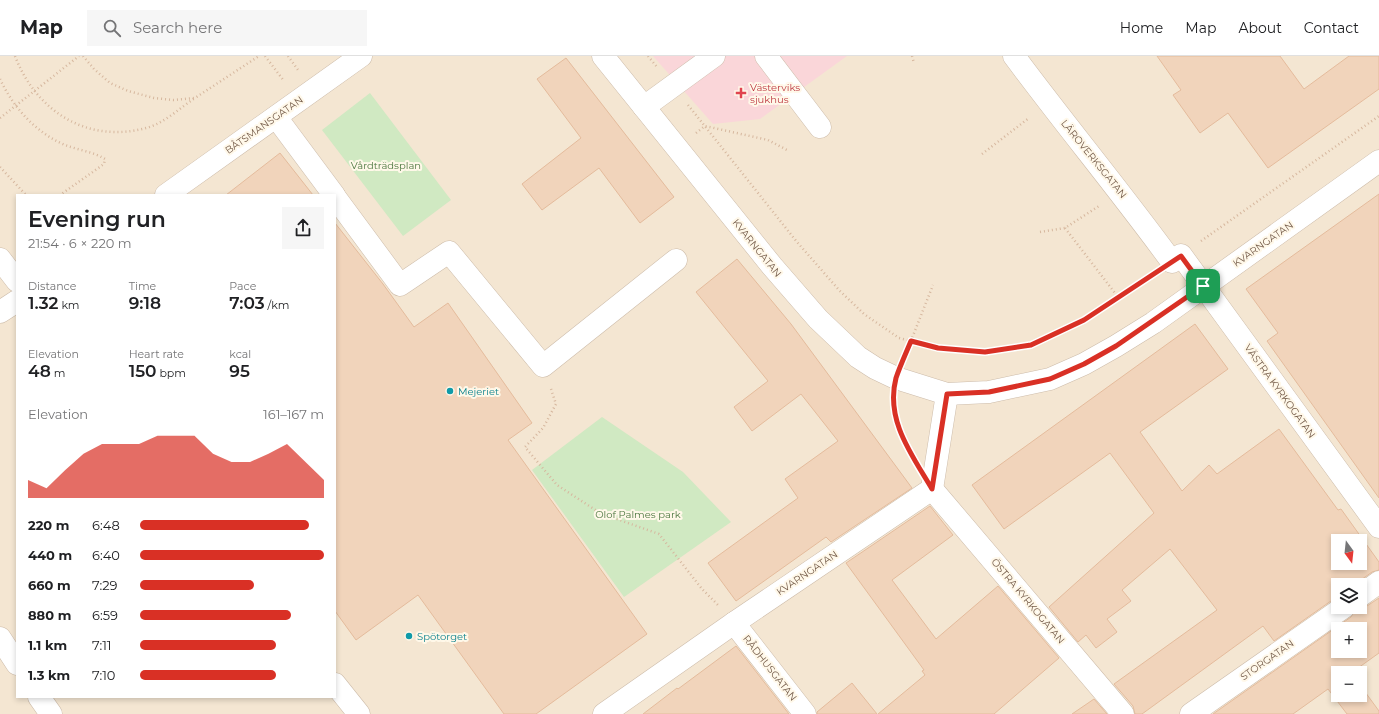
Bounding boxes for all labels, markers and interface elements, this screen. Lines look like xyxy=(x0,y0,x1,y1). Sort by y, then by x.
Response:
search box xyxy=(87,10,367,46)
text: Map xyxy=(20,16,63,39)
icon: search xyxy=(101,17,123,39)
text: Search here xyxy=(133,18,222,37)
text: Home xyxy=(1120,19,1163,37)
text: Map xyxy=(1185,19,1216,37)
text: About xyxy=(1238,19,1282,37)
text: Contact xyxy=(1304,19,1359,37)
place label: Västerviks sjukhus xyxy=(750,81,800,106)
marker: Västerviks sjukhus xyxy=(735,87,747,99)
street label: BÅTSMANSGATAN xyxy=(222,93,306,157)
street label: LÄROVERKSGATAN xyxy=(1058,117,1130,201)
park label: Vårdträdsplan xyxy=(351,159,421,172)
text: Evening run xyxy=(28,206,166,233)
button: share xyxy=(282,207,324,249)
street label: KVARNGATAN xyxy=(730,216,784,280)
street label: KVARNGATAN xyxy=(1230,218,1296,270)
text: 21:54 · 6 × 220 m xyxy=(28,235,132,251)
pin xyxy=(1186,269,1220,303)
icon: arrive xyxy=(1192,275,1214,297)
text: Distance xyxy=(28,279,76,293)
text: Time xyxy=(129,279,156,293)
text: Pace xyxy=(229,279,256,293)
text: 1.32 xyxy=(28,293,59,313)
text: 9:18 xyxy=(129,293,161,313)
text: 7:03 xyxy=(229,293,265,313)
text: km xyxy=(59,298,80,312)
text: /km xyxy=(265,298,289,312)
street label: VÄSTRA KYRKOGATAN xyxy=(1242,341,1318,441)
text: Elevation xyxy=(28,347,79,361)
text: Heart rate xyxy=(129,347,184,361)
text: kcal xyxy=(229,347,251,361)
text: 48 xyxy=(28,361,51,381)
text: 150 xyxy=(129,361,157,381)
text: 95 xyxy=(229,361,250,381)
text: m xyxy=(51,366,65,380)
text: bpm xyxy=(157,366,186,380)
place label: Mejeriet xyxy=(458,385,499,398)
marker: Mejeriet xyxy=(445,386,455,396)
text: Elevation xyxy=(28,406,88,422)
text: 161–167 m xyxy=(263,406,324,422)
park label: Olof Palmes park xyxy=(595,508,681,521)
text: 220 m xyxy=(28,517,69,533)
text: 6:48 xyxy=(92,517,120,533)
north arrow xyxy=(1331,534,1367,570)
map controls xyxy=(1331,534,1367,702)
text: 440 m xyxy=(28,547,72,563)
text: 6:40 xyxy=(92,547,120,563)
street label: KVARNGATAN xyxy=(774,548,840,598)
street label: ÖSTRA KYRKOGATAN xyxy=(988,556,1068,646)
text: 660 m xyxy=(28,577,71,593)
text: 7:29 xyxy=(92,577,117,593)
button: layers xyxy=(1331,578,1367,614)
text: 880 m xyxy=(28,607,71,623)
text: 6:59 xyxy=(92,607,118,623)
button: + xyxy=(1331,622,1367,658)
place label: Spötorget xyxy=(417,630,467,643)
marker: Spötorget xyxy=(404,631,414,641)
street label: RÅDHUSGATAN xyxy=(740,632,800,704)
text: 1.1 km xyxy=(28,637,67,653)
text: 7:11 xyxy=(92,637,112,653)
street label: STORGATAN xyxy=(1238,637,1296,683)
button: − xyxy=(1331,666,1367,702)
text: 1.3 km xyxy=(28,667,70,683)
text: 7:10 xyxy=(92,667,115,683)

